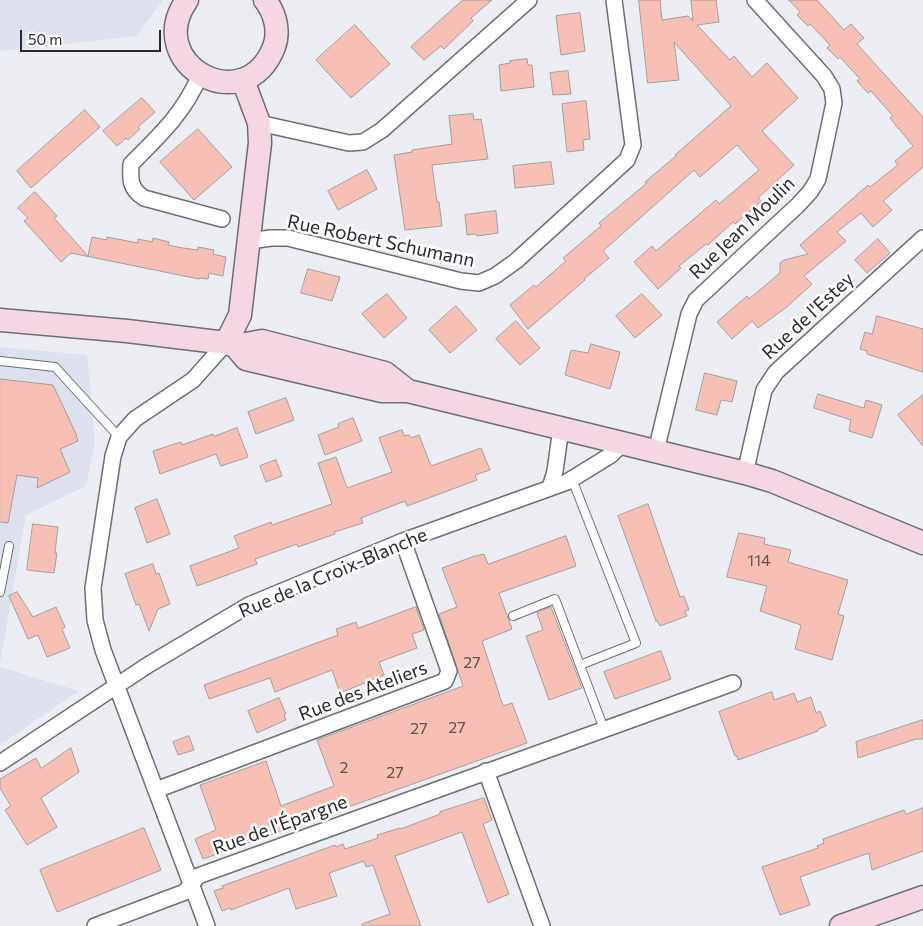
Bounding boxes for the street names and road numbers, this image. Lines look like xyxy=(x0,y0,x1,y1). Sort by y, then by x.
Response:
street label: Rue Jean Moulin xyxy=(685,172,799,284)
street label: Rue Robert Schumann xyxy=(285,210,477,272)
street label: Rue de l'Estey xyxy=(757,268,859,364)
street label: Rue de la Croix-Blanche xyxy=(235,523,431,623)
street label: Rue des Ateliers xyxy=(296,656,430,726)
street label: Rue de l'Épargne xyxy=(210,790,350,860)

